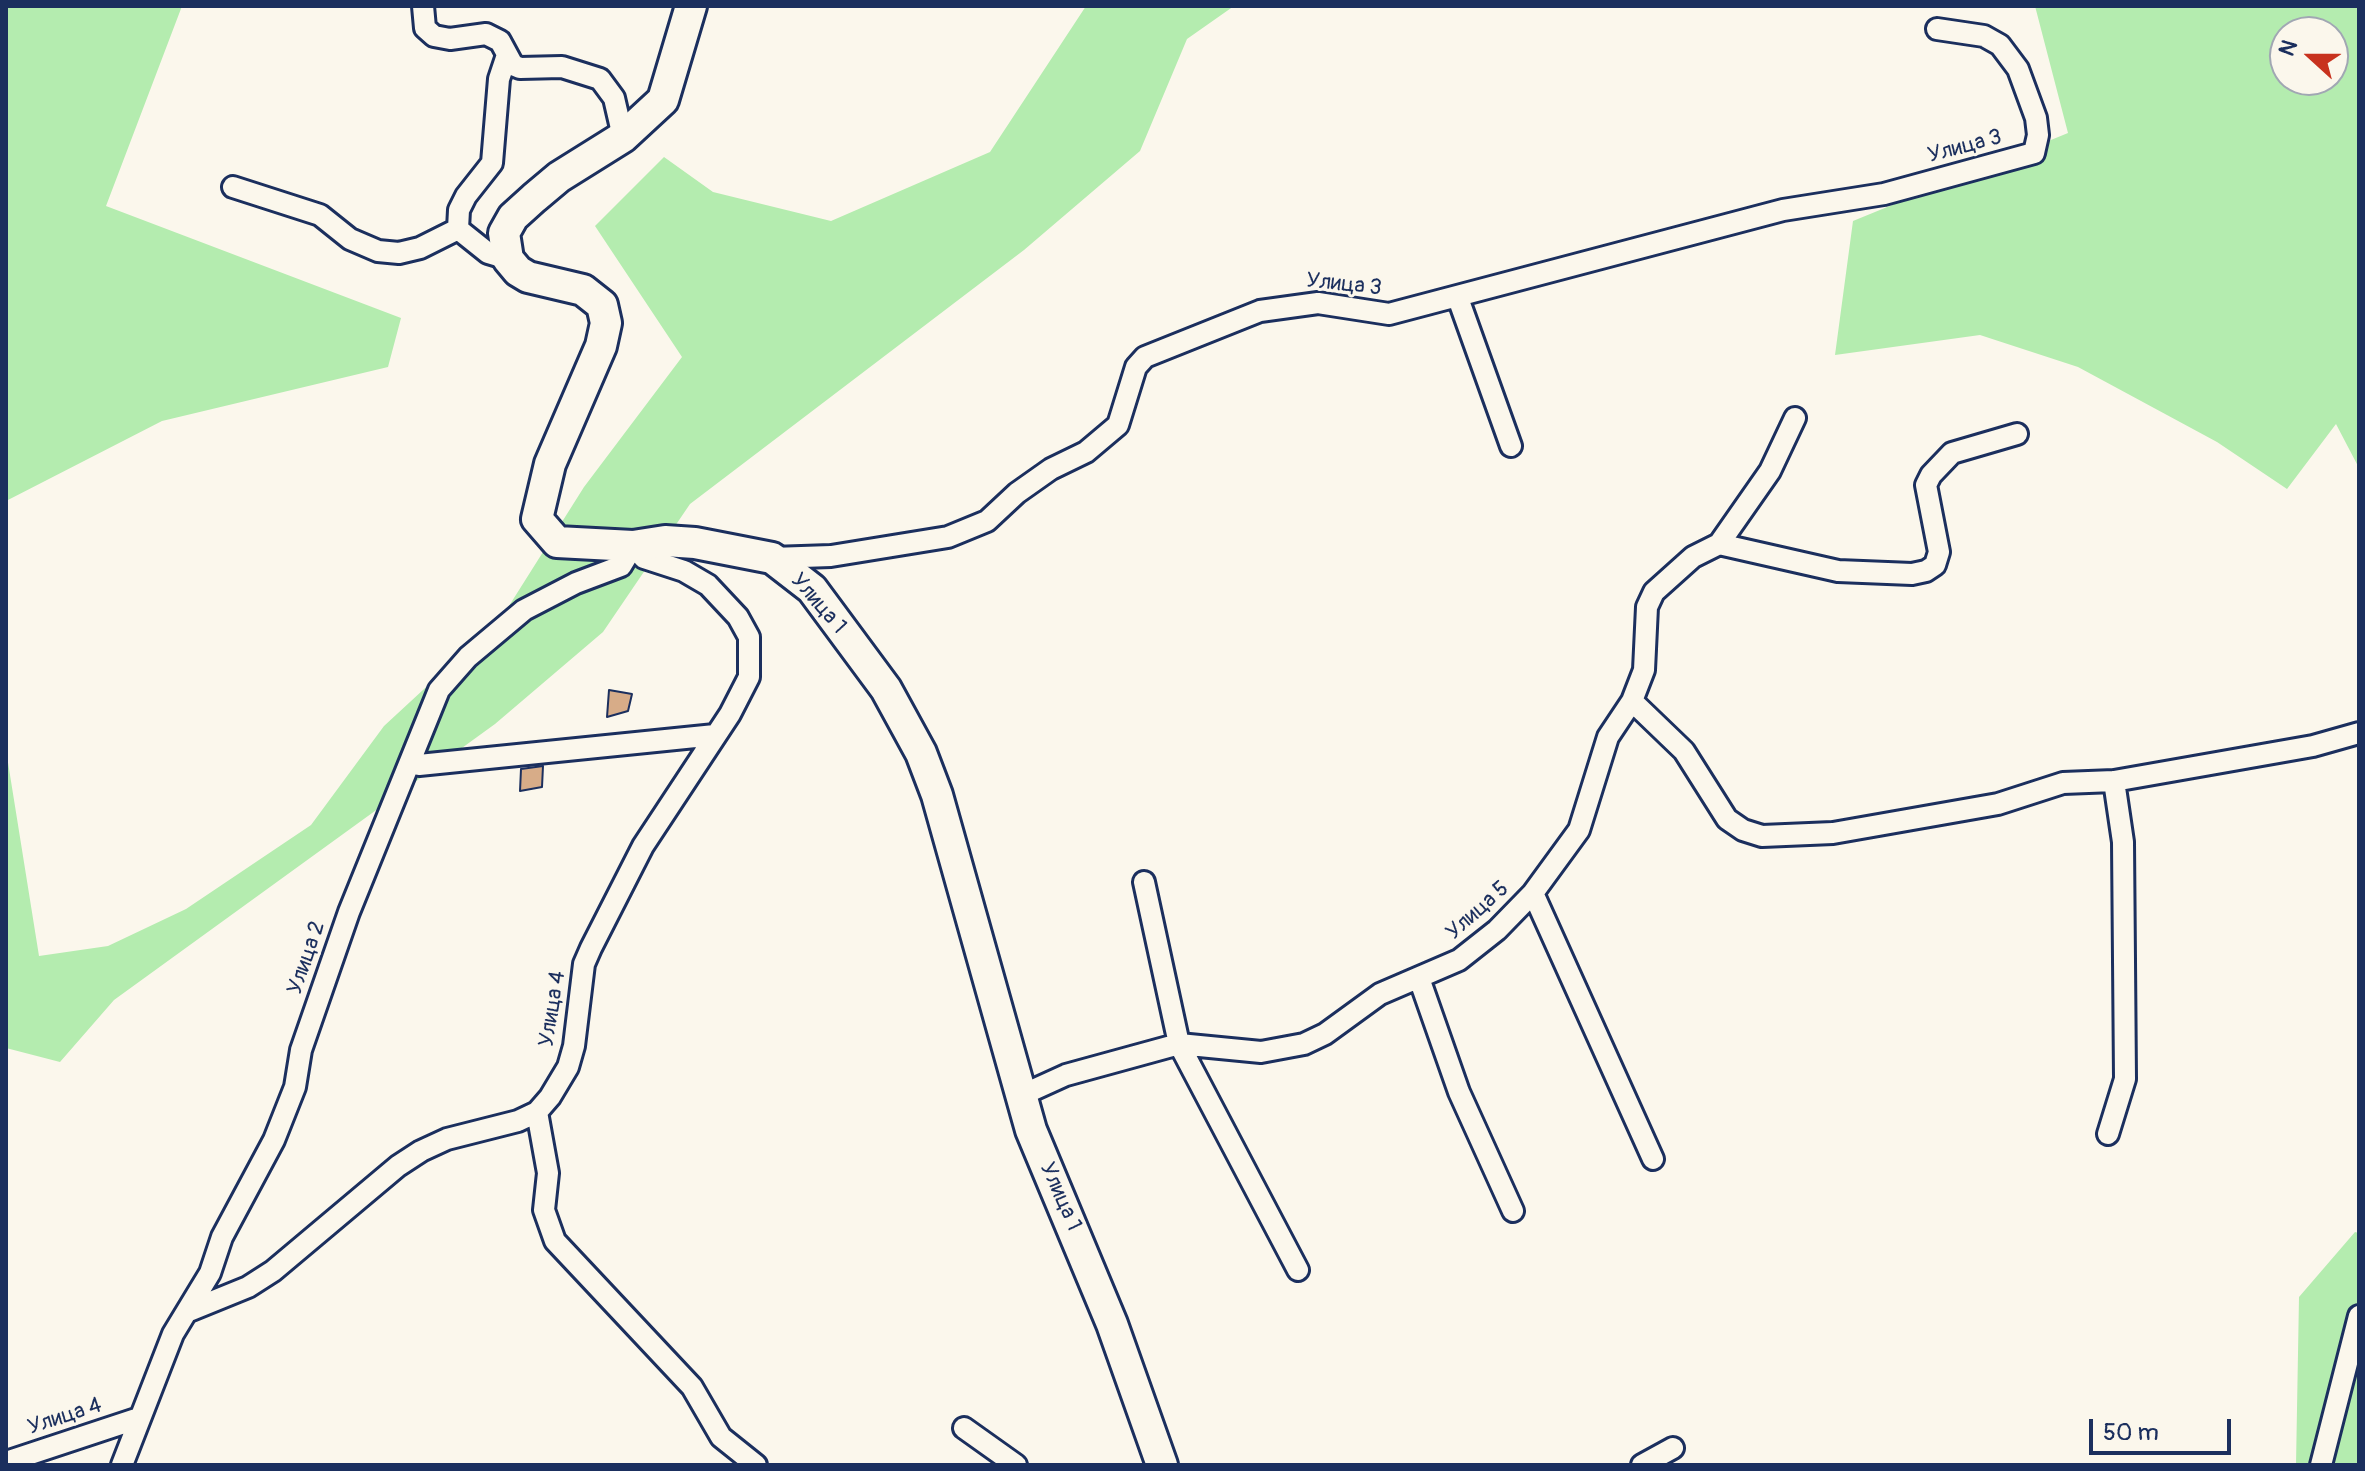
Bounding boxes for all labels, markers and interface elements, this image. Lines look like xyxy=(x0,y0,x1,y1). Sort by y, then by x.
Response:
north arrow xyxy=(2269,16,2349,96)
text: N xyxy=(2273,36,2304,60)
street label: Улица 3 xyxy=(1925,124,2005,170)
street label: Улица 3 xyxy=(1305,268,1383,302)
street label: Улица 1 xyxy=(784,568,852,640)
street label: Улица 5 xyxy=(1441,876,1515,946)
street label: Улица 2 xyxy=(282,918,332,998)
street label: Улица 4 xyxy=(534,969,572,1049)
street label: Улица 1 xyxy=(1033,1159,1087,1235)
street label: Улица 4 xyxy=(25,1393,105,1441)
scale bar xyxy=(2093,1403,2235,1453)
text: 50 m xyxy=(2103,1418,2159,1447)

